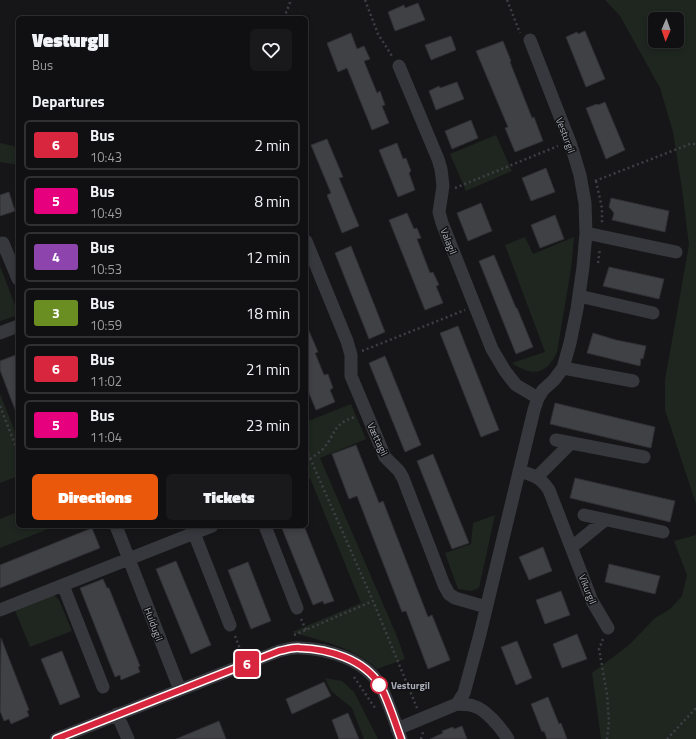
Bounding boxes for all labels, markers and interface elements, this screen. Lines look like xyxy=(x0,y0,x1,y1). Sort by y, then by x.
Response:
north arrow xyxy=(648,12,684,48)
map controls xyxy=(648,12,684,48)
text: Vesturgil xyxy=(32,25,109,54)
button: heart xyxy=(250,29,292,71)
text: Bus xyxy=(32,55,53,75)
text: Departures xyxy=(32,90,105,113)
street label: Vesturgil xyxy=(552,115,579,155)
text: Bus xyxy=(90,124,115,147)
text: 6 xyxy=(52,134,60,155)
text: 2 min xyxy=(254,134,290,157)
text: 10:43 xyxy=(90,147,122,167)
text: Bus xyxy=(90,180,115,203)
text: 5 xyxy=(52,190,60,211)
text: 8 min xyxy=(254,190,290,213)
text: 10:49 xyxy=(90,203,122,223)
street label: Valagil xyxy=(436,226,461,257)
text: Bus xyxy=(90,236,115,259)
text: 4 xyxy=(52,246,60,267)
text: 12 min xyxy=(246,246,290,269)
text: 10:53 xyxy=(90,259,122,279)
text: Bus xyxy=(90,292,115,315)
text: 3 xyxy=(52,302,60,323)
text: 18 min xyxy=(246,302,290,325)
text: 10:59 xyxy=(90,315,122,335)
text: Bus xyxy=(90,348,115,371)
text: 6 xyxy=(52,358,60,379)
text: 21 min xyxy=(246,358,290,381)
text: 11:02 xyxy=(90,371,122,391)
text: Bus xyxy=(90,404,115,427)
text: 5 xyxy=(52,414,60,435)
text: 23 min xyxy=(246,414,290,437)
street label: Vættagil xyxy=(363,420,392,458)
text: 11:04 xyxy=(90,427,122,447)
button: Directions xyxy=(32,474,158,520)
button: Tickets xyxy=(166,474,292,520)
street label: Víkurgil xyxy=(575,572,600,606)
street label: Huldugil xyxy=(140,605,167,643)
line badge: 6 xyxy=(234,651,260,677)
text: 6 xyxy=(243,653,251,674)
marker: Vesturgil xyxy=(370,676,388,694)
place label: Vesturgil xyxy=(391,678,430,693)

